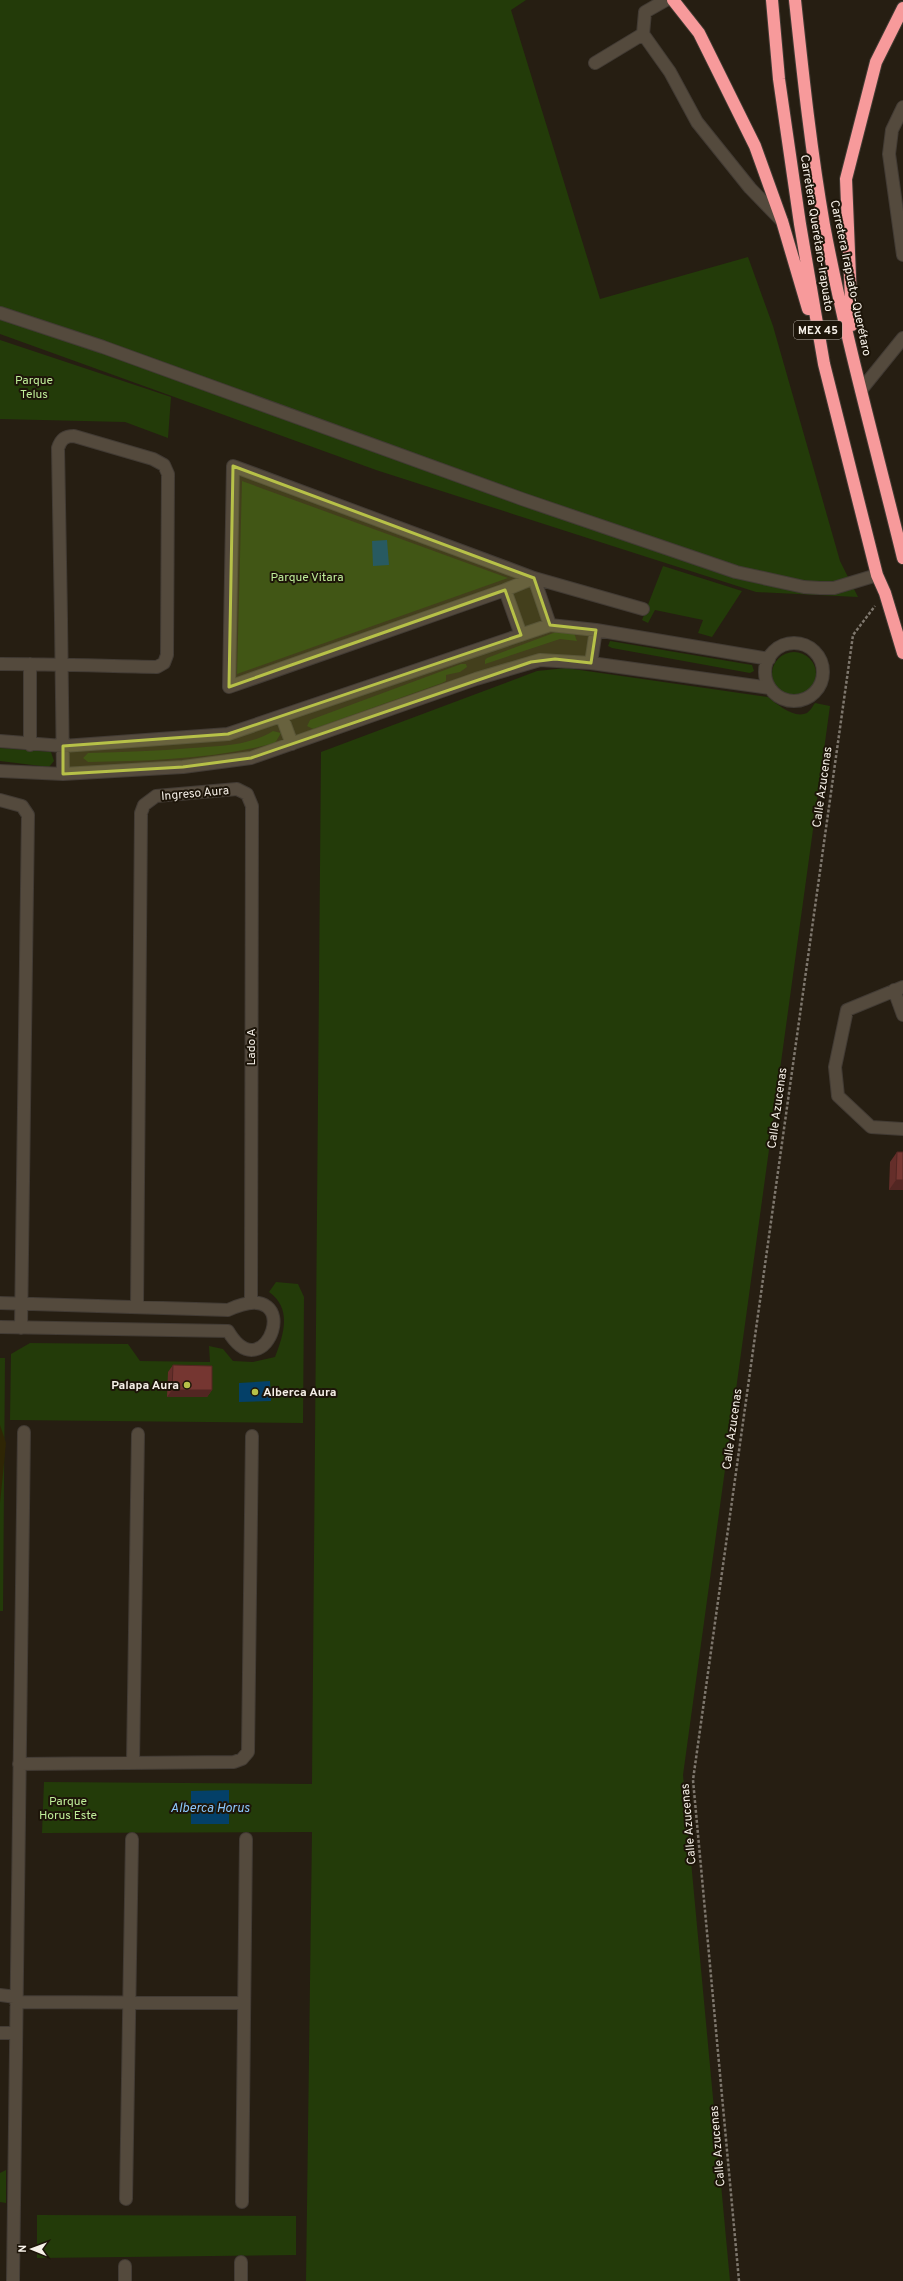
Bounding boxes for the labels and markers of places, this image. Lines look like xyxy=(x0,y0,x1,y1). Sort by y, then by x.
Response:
place label: Palapa Aura xyxy=(111,1378,179,1394)
marker: Palapa Aura xyxy=(182,1380,192,1390)
place label: Alberca Aura xyxy=(263,1385,336,1401)
marker: Alberca Aura xyxy=(250,1387,260,1397)

